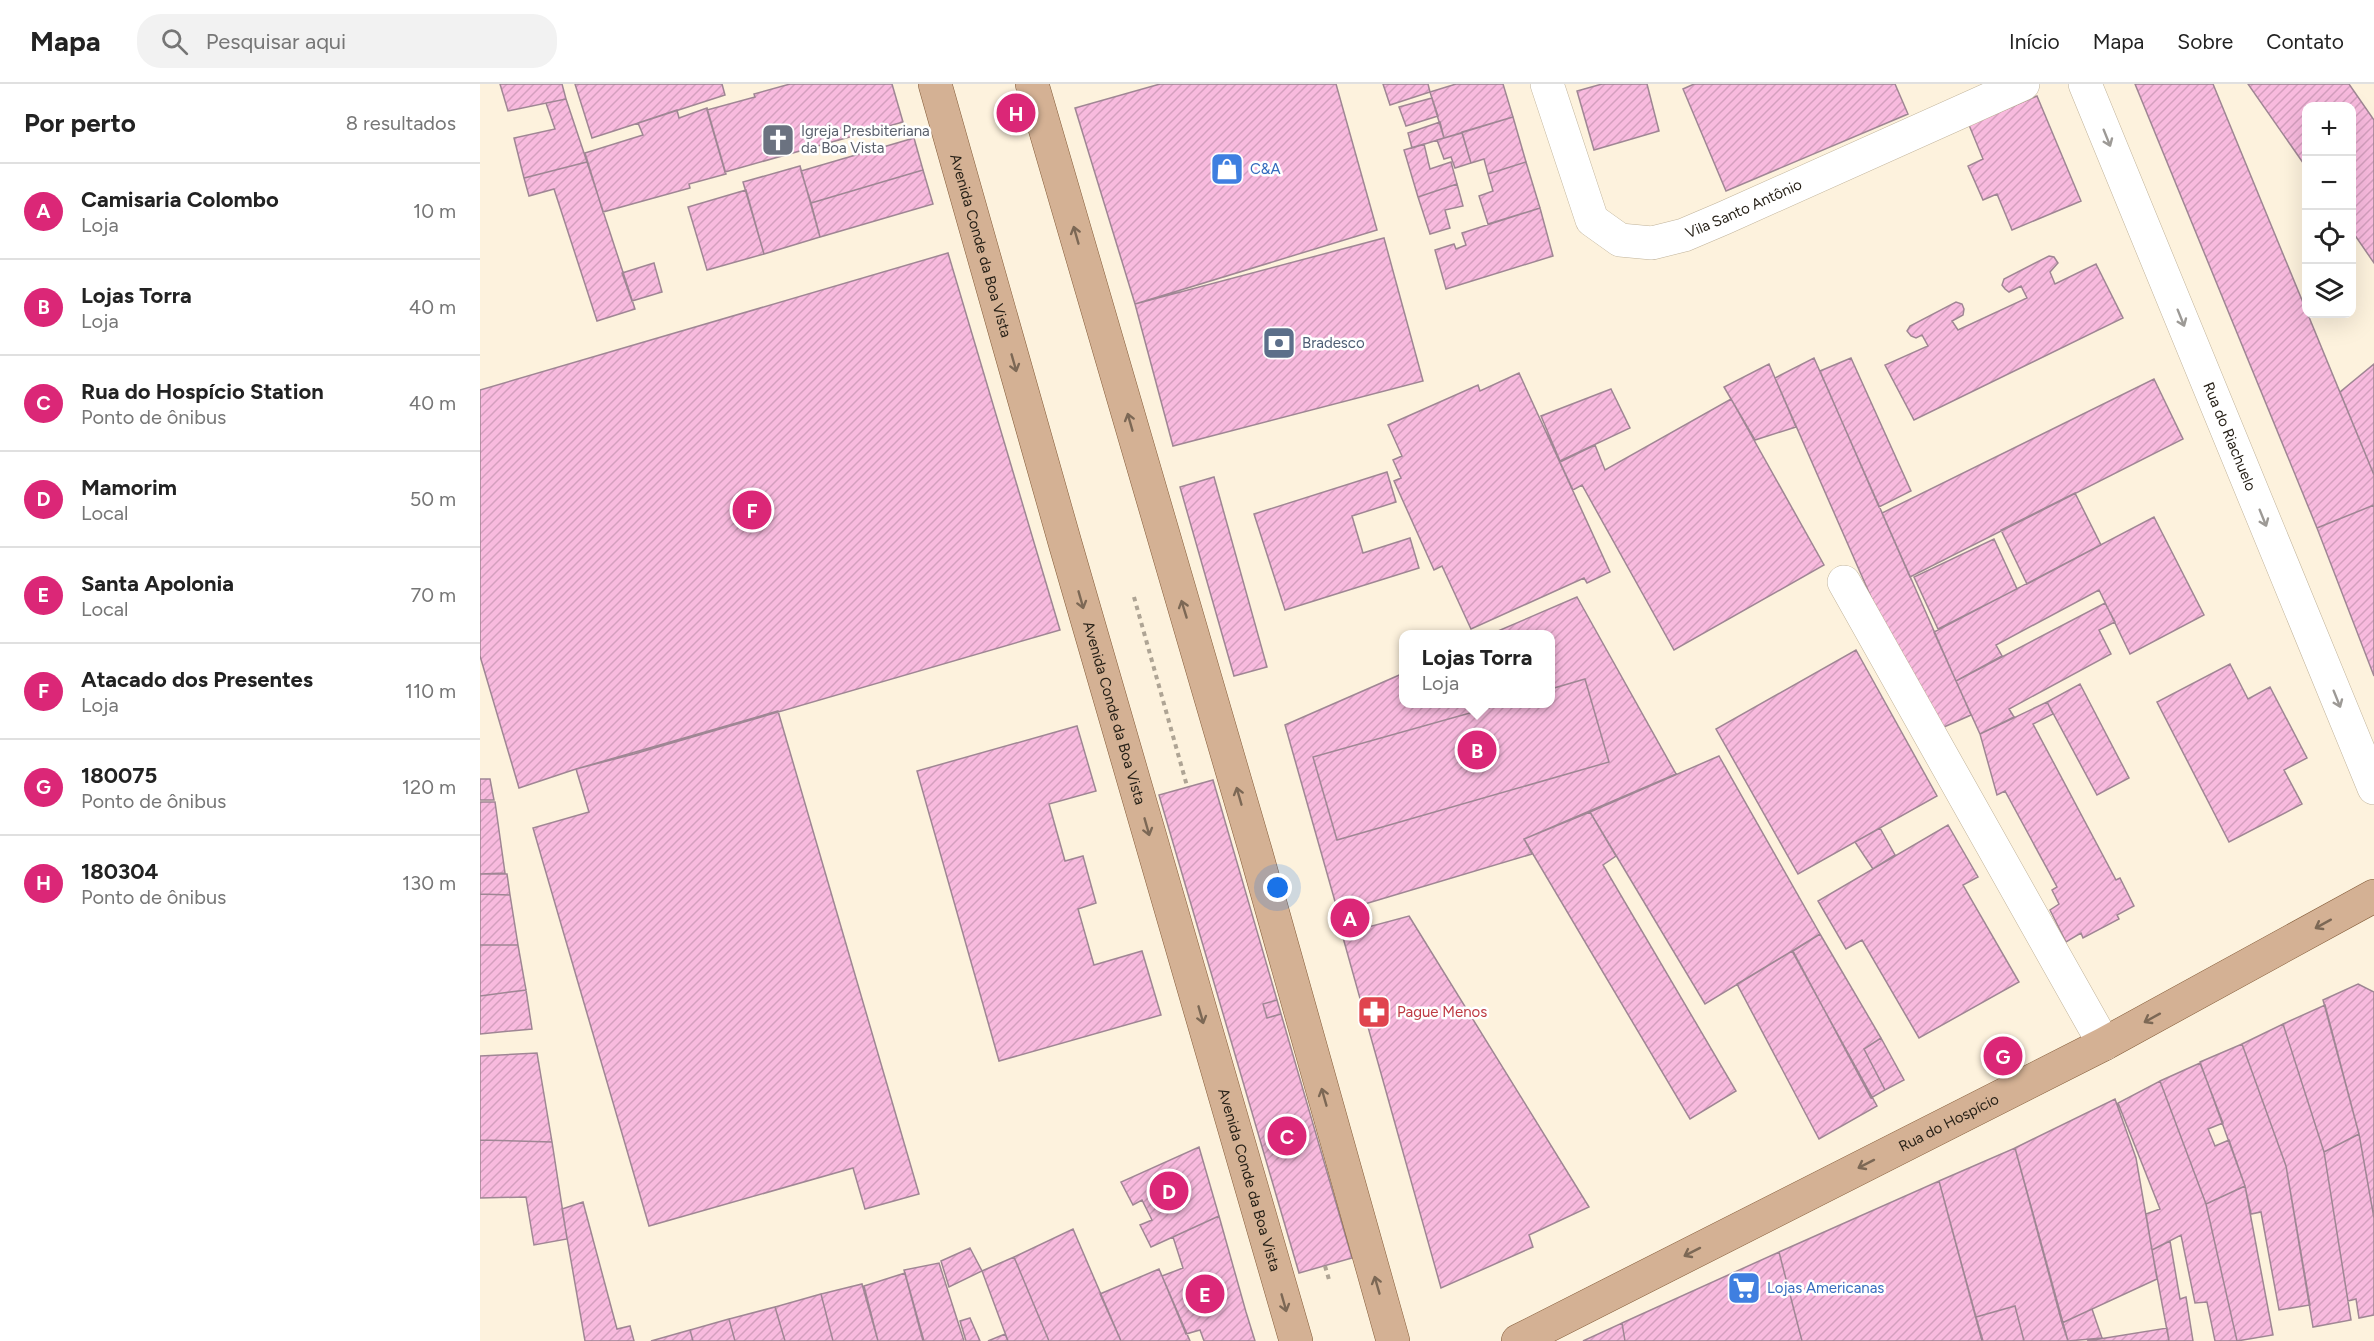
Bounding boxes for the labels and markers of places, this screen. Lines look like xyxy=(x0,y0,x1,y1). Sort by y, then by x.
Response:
pin: H xyxy=(996,90,1036,135)
church icon: Igreja Presbiteriana da Boa Vista xyxy=(760,122,796,158)
place label: Igreja Presbiteriana da Boa Vista xyxy=(801,122,930,157)
shop icon: C&A xyxy=(1209,151,1245,187)
place label: C&A xyxy=(1250,160,1281,178)
bank icon: Bradesco xyxy=(1261,325,1297,361)
place label: Bradesco xyxy=(1302,334,1365,352)
pin: F xyxy=(732,488,772,532)
pin: B xyxy=(1458,728,1496,772)
pin: A xyxy=(1330,896,1370,940)
pharmacy icon: Pague Menos xyxy=(1356,994,1392,1030)
place label: Pague Menos xyxy=(1397,1003,1487,1021)
pin: G xyxy=(1984,1034,2023,1078)
pin: C xyxy=(1268,1114,1306,1158)
pin: D xyxy=(1150,1168,1188,1214)
supermarket icon: Lojas Americanas xyxy=(1726,1270,1762,1306)
pin: E xyxy=(1186,1272,1224,1316)
place label: Lojas Americanas xyxy=(1767,1279,1884,1297)

